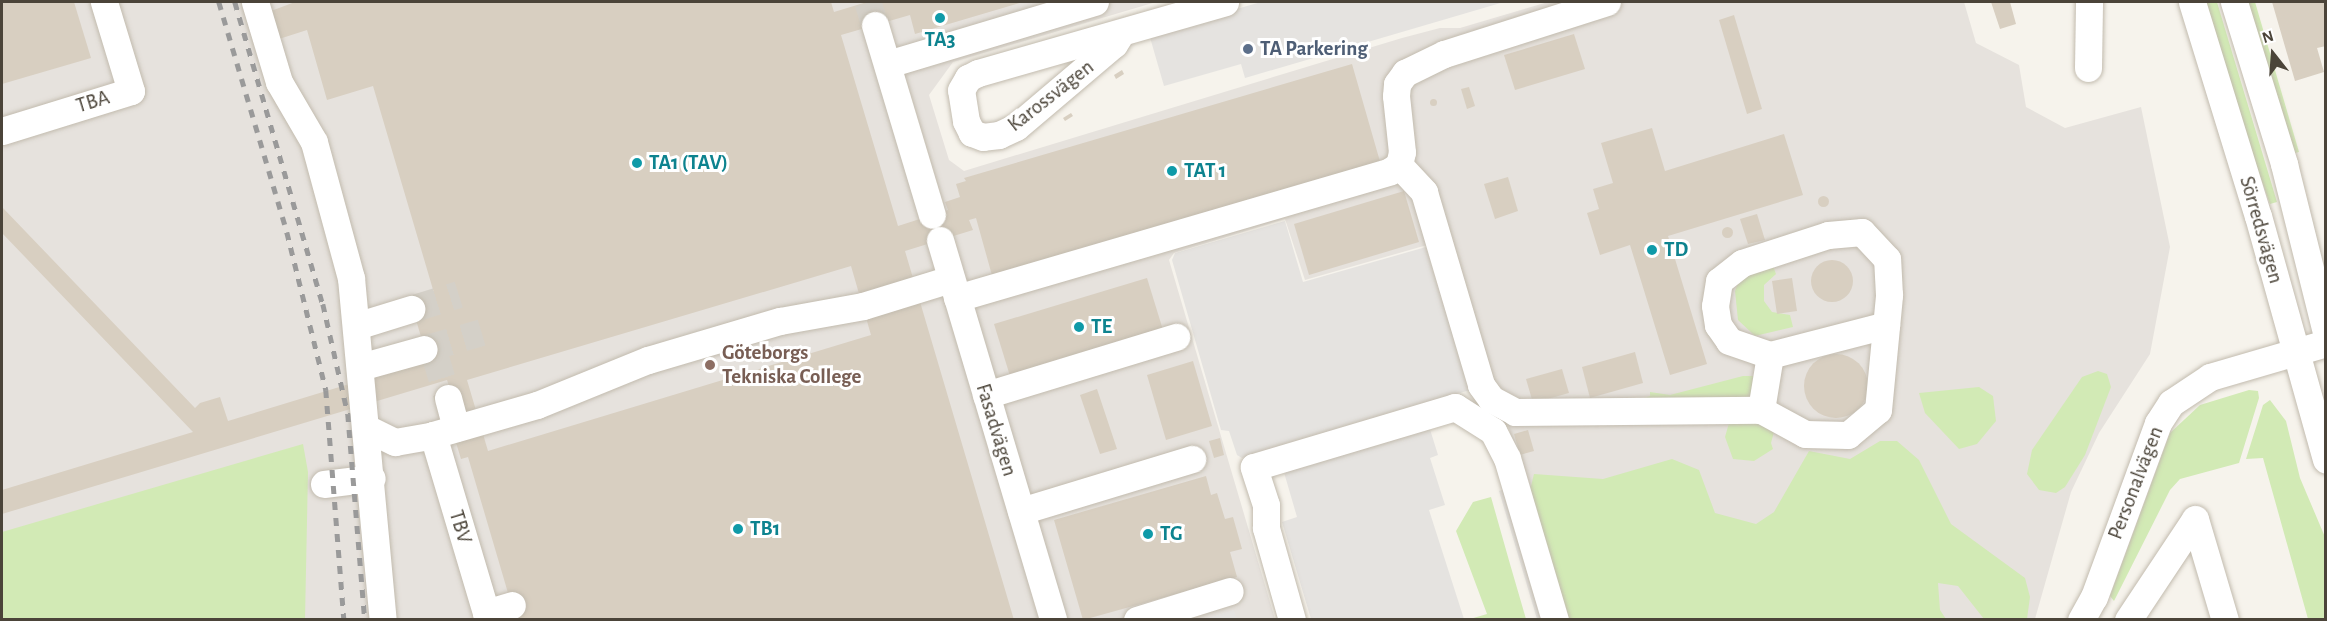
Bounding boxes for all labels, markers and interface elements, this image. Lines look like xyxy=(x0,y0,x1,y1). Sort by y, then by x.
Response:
marker: TA3 xyxy=(933,11,947,25)
north arrow xyxy=(2243,24,2303,84)
place label: TA3 xyxy=(924,27,956,53)
text: N xyxy=(2260,28,2275,46)
place label: TA Parkering xyxy=(1260,36,1368,62)
marker: TA Parkering xyxy=(1241,42,1255,56)
street label: Karossvägen xyxy=(1003,55,1099,137)
street label: TBA xyxy=(73,85,113,119)
place label: TA1 (TAV) xyxy=(649,150,728,176)
marker: TA1 (TAV) xyxy=(630,156,644,170)
place label: TAT 1 xyxy=(1184,158,1226,184)
marker: TAT 1 xyxy=(1165,164,1179,178)
street label: Sörredsvägen xyxy=(2234,173,2288,287)
place label: TD xyxy=(1664,237,1688,263)
marker: TD xyxy=(1645,243,1659,257)
place label: TE xyxy=(1091,314,1112,340)
marker: TE xyxy=(1072,320,1086,334)
place label: Göteborgs Tekniska College xyxy=(722,340,861,390)
marker: Göteborgs Tekniska College xyxy=(703,358,717,372)
street label: Fasadvägen xyxy=(970,381,1022,479)
street label: Personalvägen xyxy=(2103,423,2169,543)
street label: TBV xyxy=(443,507,477,547)
place label: TB1 xyxy=(750,516,780,542)
place label: TG xyxy=(1160,521,1182,547)
marker: TB1 xyxy=(731,522,745,536)
marker: TG xyxy=(1141,527,1155,541)

